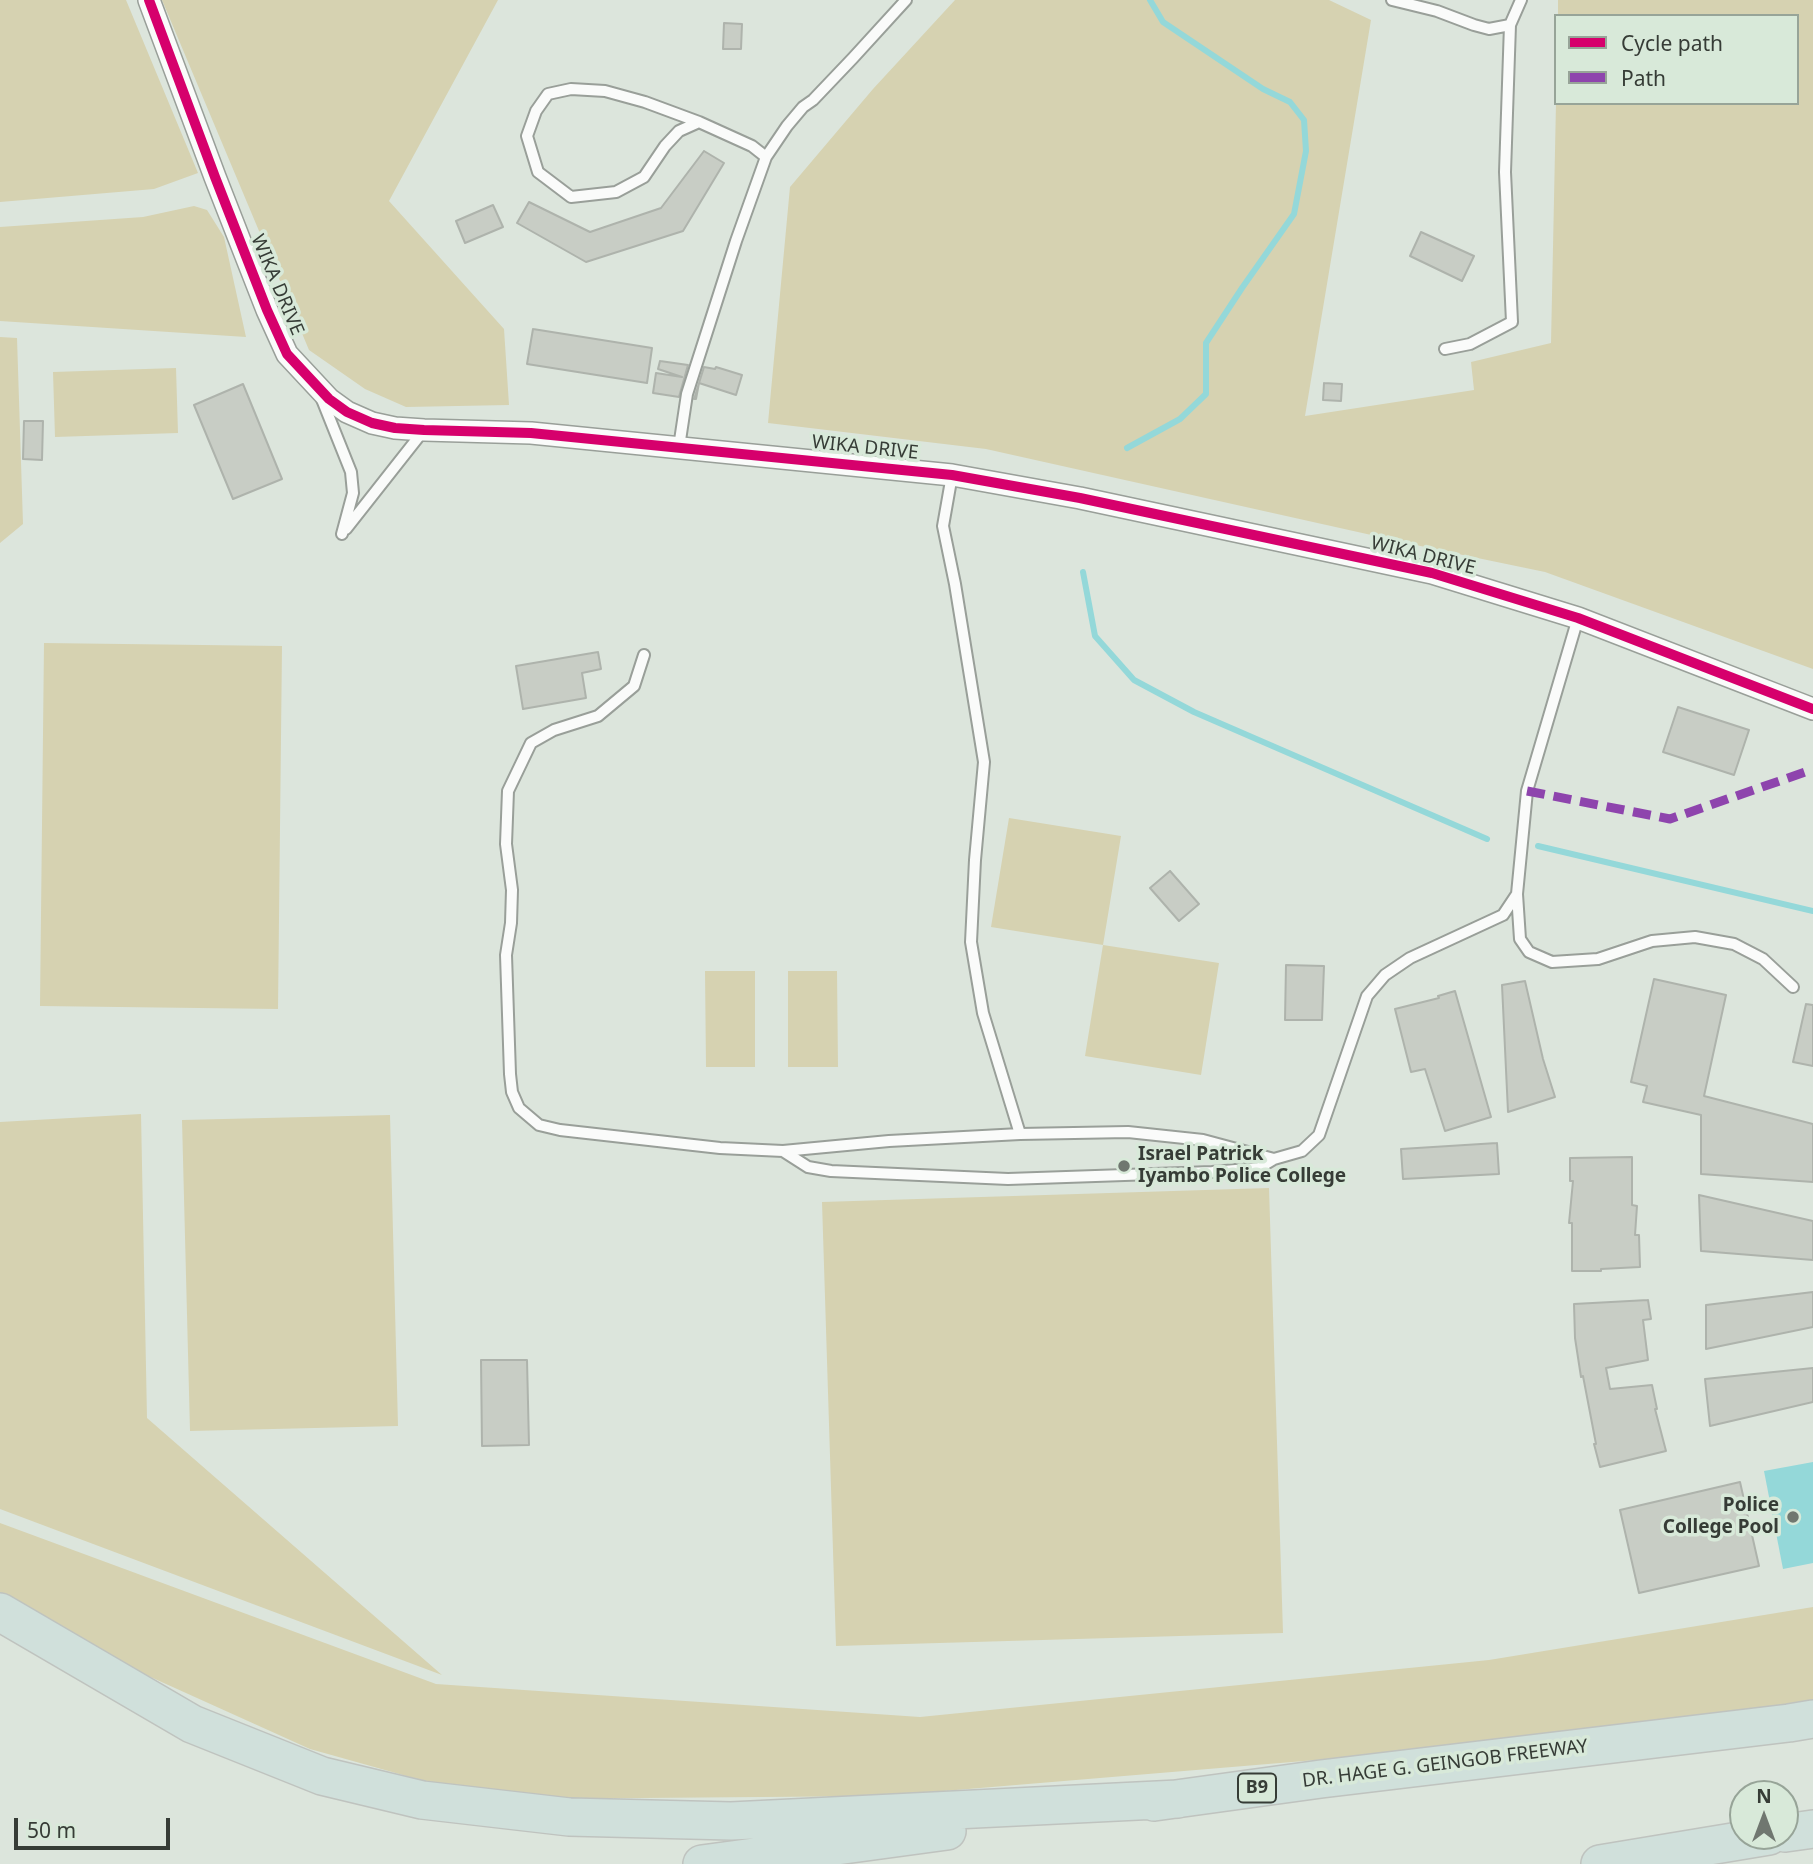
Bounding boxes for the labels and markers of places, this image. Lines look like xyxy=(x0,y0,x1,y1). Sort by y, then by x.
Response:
place label: Israel Patrick Iyambo Police College xyxy=(1138,1144,1346,1188)
marker: Israel Patrick Iyambo Police College xyxy=(1116,1158,1132,1174)
place label: Police College Pool xyxy=(1663,1495,1779,1539)
marker: Police College Pool xyxy=(1785,1509,1801,1525)

